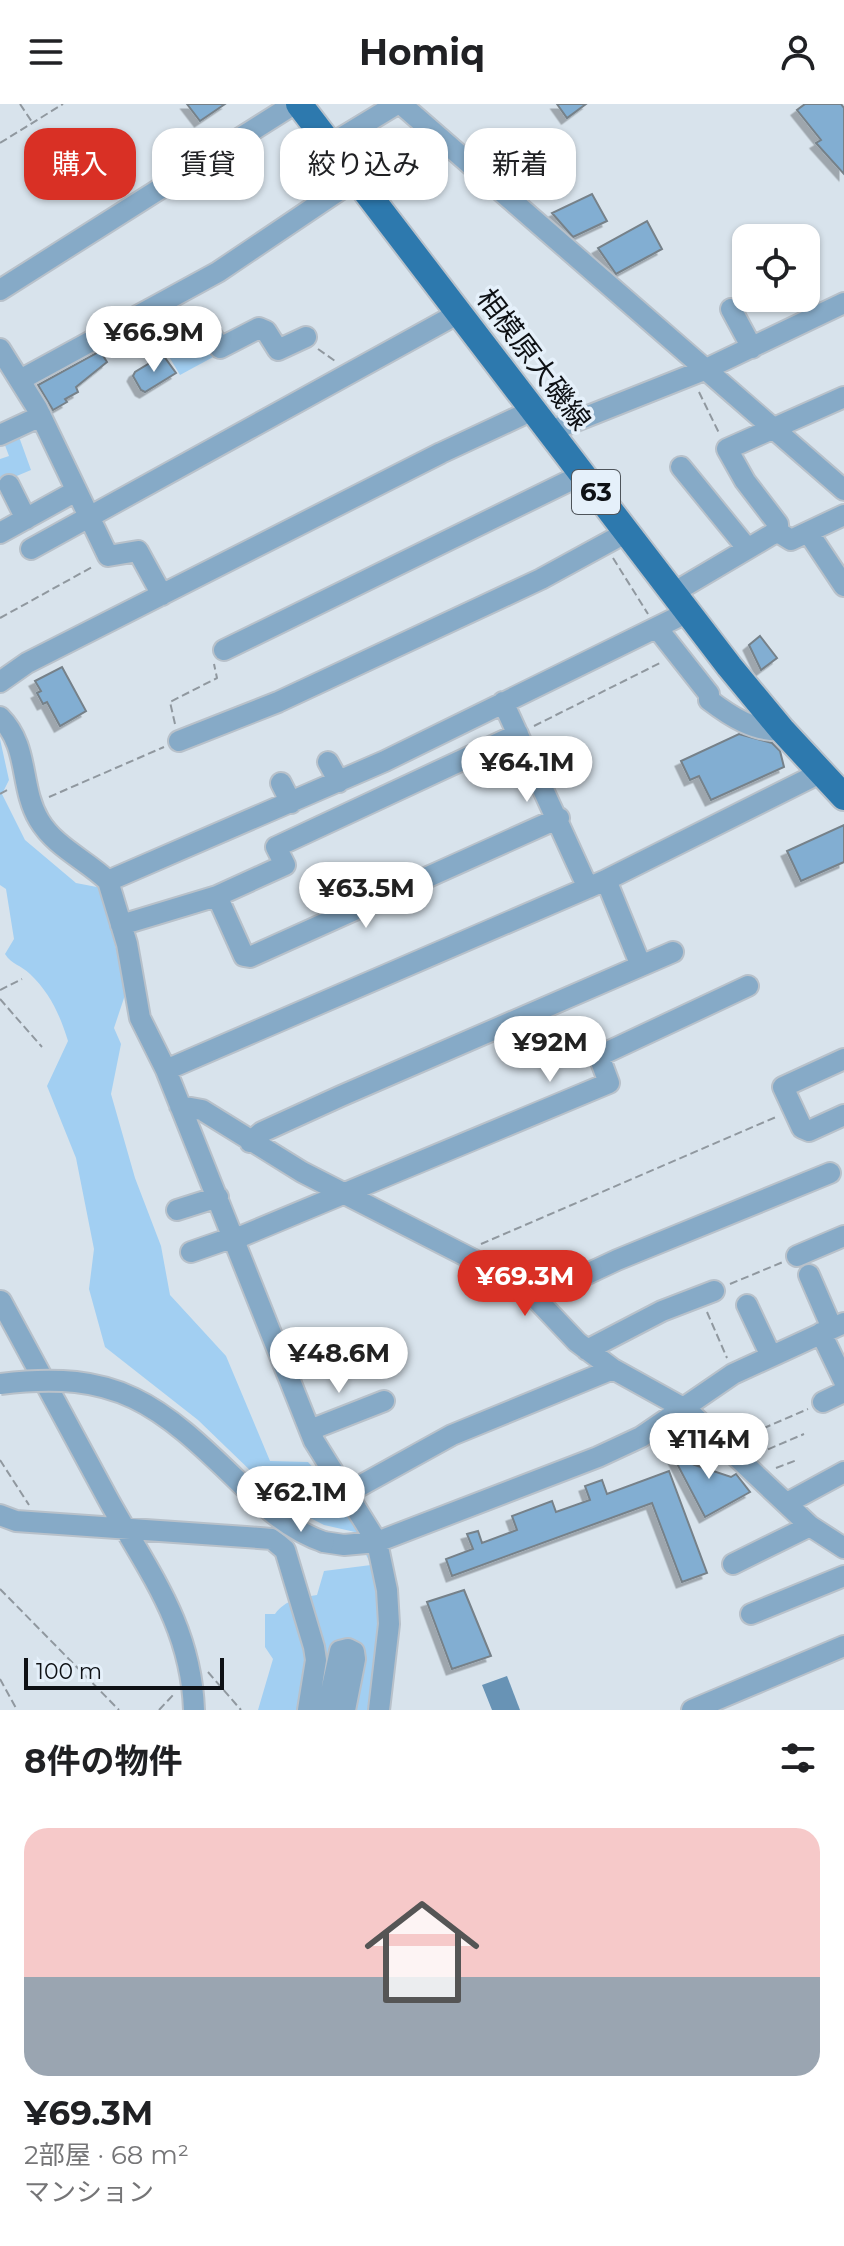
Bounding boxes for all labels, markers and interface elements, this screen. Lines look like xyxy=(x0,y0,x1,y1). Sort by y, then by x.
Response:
icon: menu xyxy=(24,30,68,74)
text: Homiq xyxy=(359,30,485,74)
icon: person xyxy=(776,30,820,74)
chip: 購入 xyxy=(24,128,136,200)
chip: 賃貸 xyxy=(152,128,264,200)
chip: 絞り込み xyxy=(280,128,448,200)
chip: 新着 xyxy=(464,128,576,200)
map controls xyxy=(732,224,820,312)
button: locate xyxy=(732,224,820,312)
street label: 相模原大磯線 xyxy=(470,282,598,436)
pin: ¥66.9M xyxy=(89,306,219,374)
text: ¥66.9M xyxy=(104,316,204,348)
road number: 63 xyxy=(572,470,620,514)
pin: ¥64.1M xyxy=(462,736,592,804)
text: ¥64.1M xyxy=(479,746,575,778)
pin: ¥63.5M xyxy=(301,862,431,930)
text: ¥63.5M xyxy=(317,872,415,904)
pin: ¥92M xyxy=(503,1016,597,1084)
text: ¥92M xyxy=(512,1026,588,1058)
pin: ¥69.3M xyxy=(460,1250,590,1318)
text: ¥69.3M xyxy=(476,1260,574,1292)
pin: ¥48.6M xyxy=(274,1327,404,1395)
text: ¥48.6M xyxy=(288,1337,390,1369)
pin: ¥114M xyxy=(653,1413,765,1481)
text: ¥114M xyxy=(667,1423,751,1455)
pin: ¥62.1M xyxy=(236,1466,366,1534)
text: ¥62.1M xyxy=(255,1476,347,1508)
scale bar xyxy=(24,1654,224,1690)
text: 100 m xyxy=(36,1658,102,1685)
icon: filters xyxy=(776,1736,820,1780)
text: 8件の物件 xyxy=(24,1740,182,1782)
icon: home xyxy=(350,1880,494,2024)
text: ¥69.3M xyxy=(24,2092,153,2134)
text: 2部屋 · 68 m² xyxy=(24,2139,189,2171)
text: マンション xyxy=(24,2176,154,2208)

